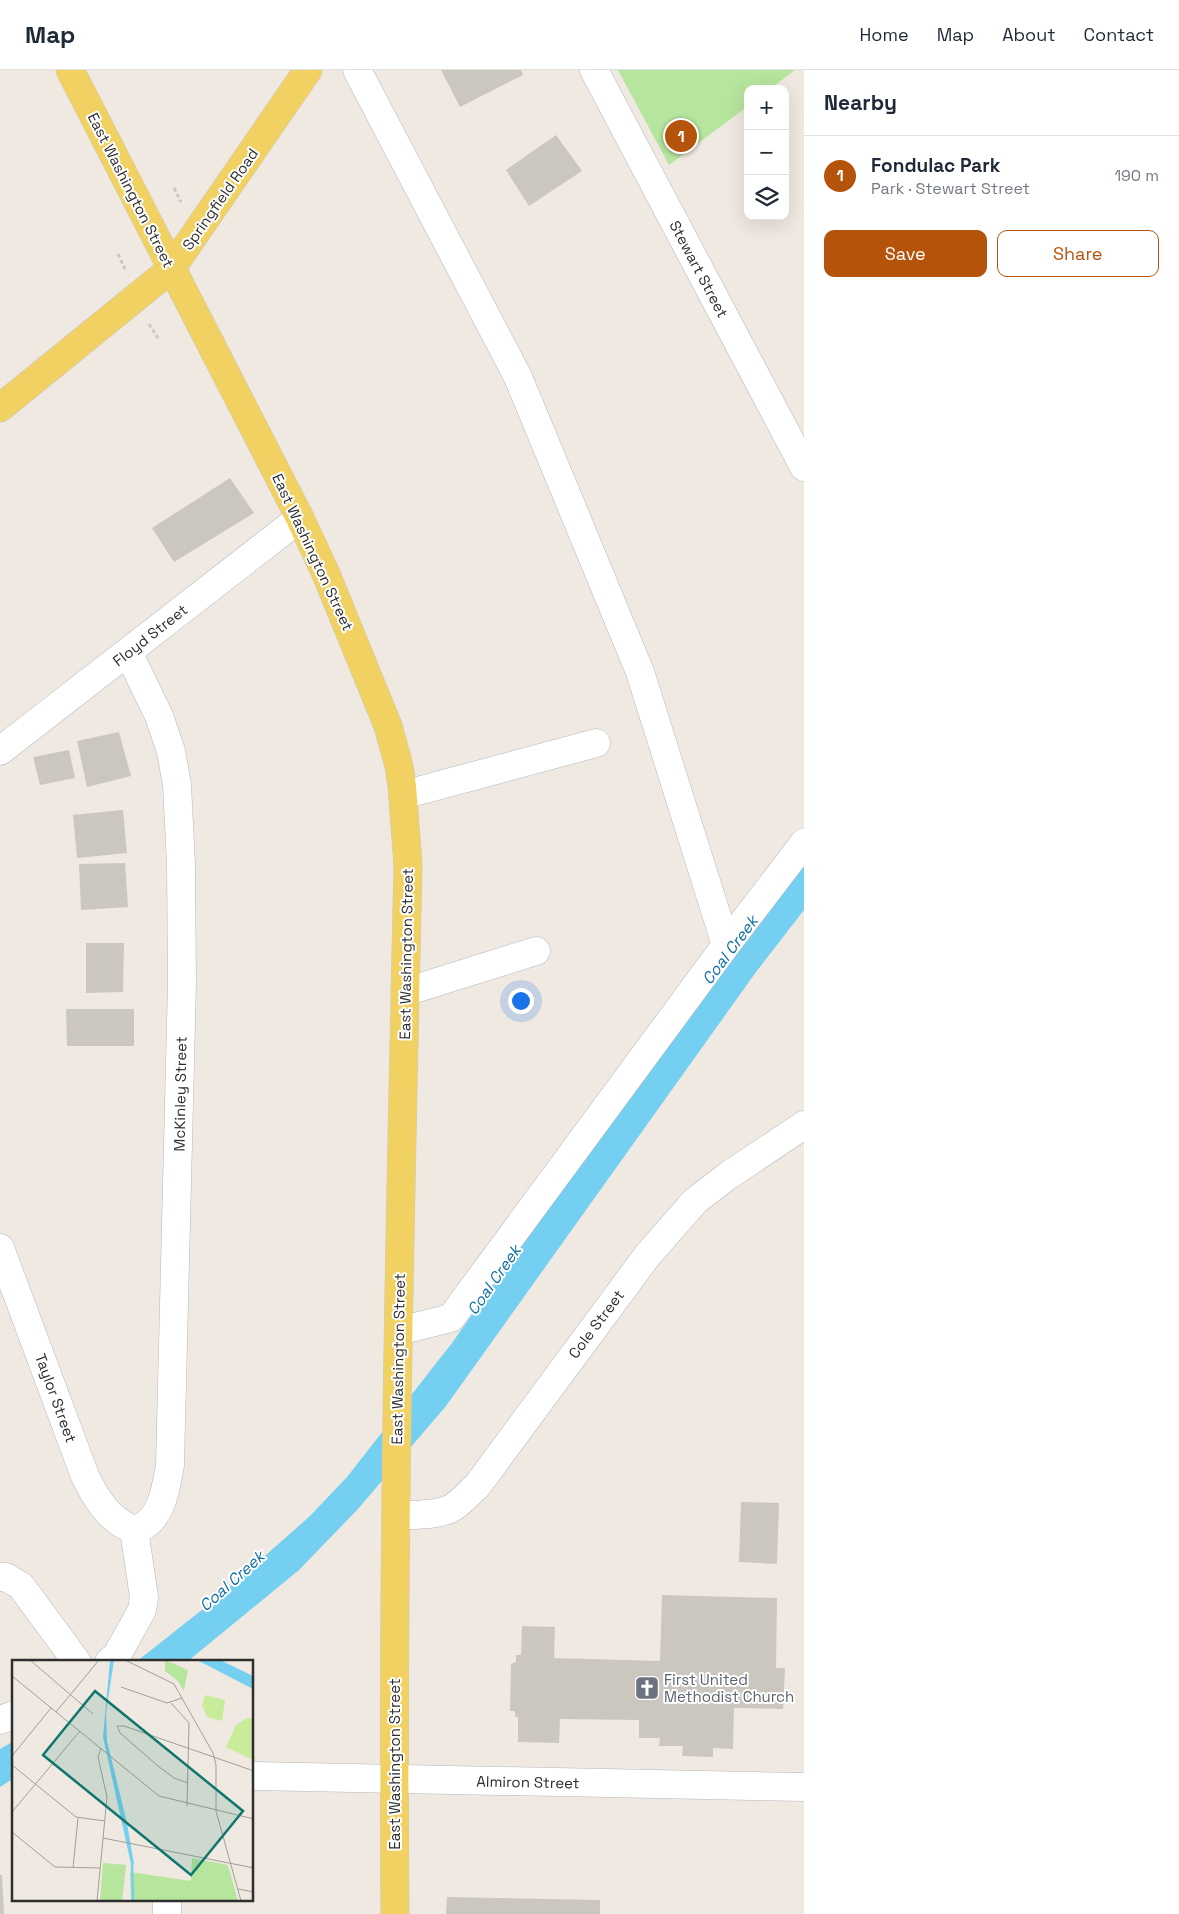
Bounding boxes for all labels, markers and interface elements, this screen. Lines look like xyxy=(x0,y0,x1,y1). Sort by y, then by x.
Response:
text: Map xyxy=(25,19,75,50)
text: Home xyxy=(860,23,909,46)
text: Map xyxy=(937,23,974,46)
text: About xyxy=(1002,23,1056,46)
text: Contact xyxy=(1084,23,1154,46)
map controls xyxy=(744,85,789,220)
button: + xyxy=(744,85,789,130)
text: Nearby xyxy=(824,89,897,116)
street label: East Washington Street xyxy=(84,109,178,271)
pin: 1 xyxy=(665,117,697,155)
button: − xyxy=(744,130,789,175)
street label: Springfield Road xyxy=(178,144,262,254)
text: Fondulac Park xyxy=(871,153,1001,178)
text: 1 xyxy=(836,165,844,186)
text: 190 m xyxy=(1114,165,1159,186)
button: layers xyxy=(744,175,789,220)
text: Park · Stewart Street xyxy=(871,178,1030,199)
street label: Stewart Street xyxy=(665,217,733,321)
button: Save xyxy=(824,230,987,277)
button: Share xyxy=(997,230,1159,277)
street label: East Washington Street xyxy=(268,470,358,634)
street label: Floyd Street xyxy=(109,600,191,670)
street label: East Washington Street xyxy=(395,868,417,1040)
water label: Coal Creek xyxy=(697,909,764,989)
your location xyxy=(508,988,534,1014)
street label: McKinley Street xyxy=(169,1036,191,1152)
water label: Coal Creek xyxy=(462,1239,527,1319)
street label: East Washington Street xyxy=(387,1273,409,1445)
street label: Cole Street xyxy=(564,1286,628,1362)
street label: Taylor Street xyxy=(31,1351,81,1445)
water label: Coal Creek xyxy=(195,1545,271,1616)
inset map xyxy=(12,1660,254,1902)
place label: First United Methodist Church xyxy=(664,1670,794,1706)
church icon: First United Methodist Church xyxy=(634,1675,660,1701)
street label: East Washington Street xyxy=(385,1678,404,1850)
street label: Almiron Street xyxy=(476,1772,580,1792)

